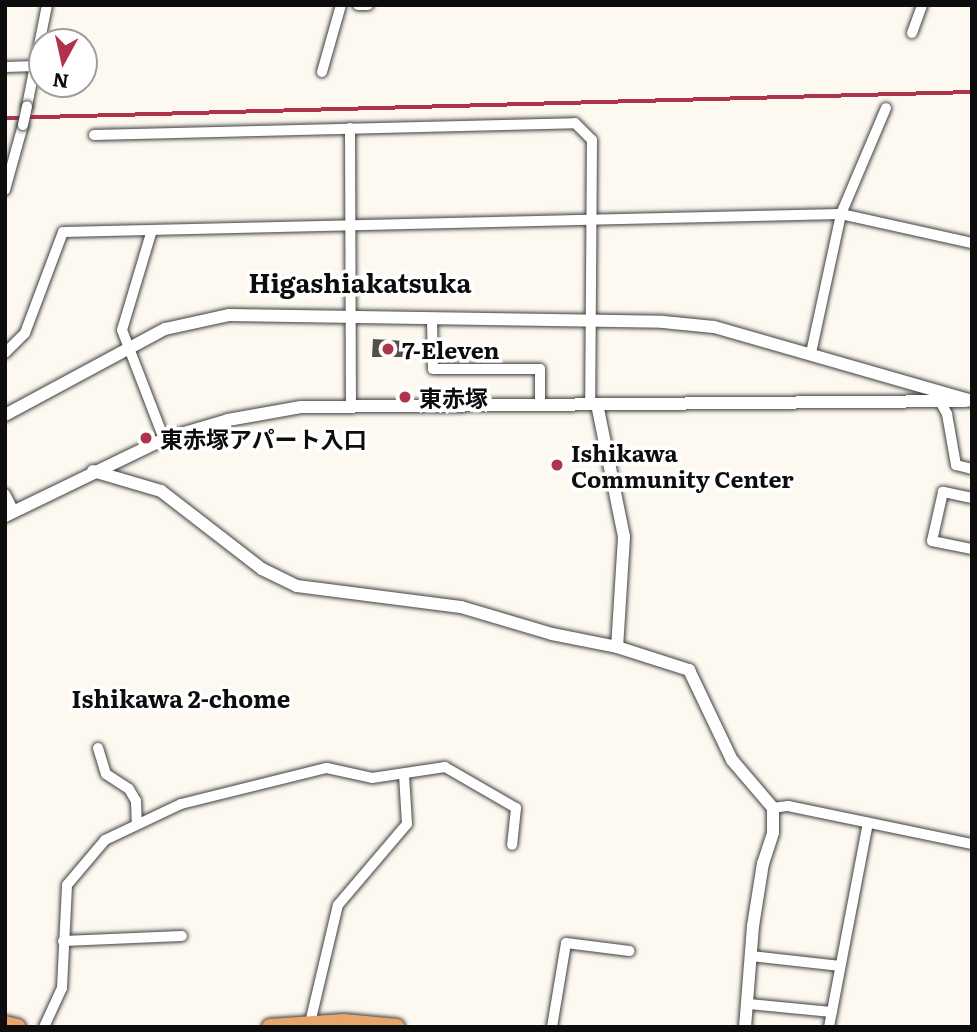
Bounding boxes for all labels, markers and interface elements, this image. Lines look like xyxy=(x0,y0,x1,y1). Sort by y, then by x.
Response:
north arrow xyxy=(28,28,98,98)
text: N xyxy=(51,67,70,97)
district label: Higashiakatsuka xyxy=(249,266,471,298)
place label: 7-Eleven xyxy=(402,335,499,363)
marker: 7-Eleven xyxy=(380,341,396,357)
place label: 東赤塚 xyxy=(419,383,488,411)
marker: 東赤塚 xyxy=(397,389,413,405)
place label: 東赤塚アパート入口 xyxy=(160,424,367,452)
marker: 東赤塚アパート入口 xyxy=(138,430,154,446)
place label: Ishikawa Community Center xyxy=(571,438,794,492)
marker: Ishikawa Community Center xyxy=(549,457,565,473)
district label: Ishikawa 2-chome xyxy=(72,684,290,712)

